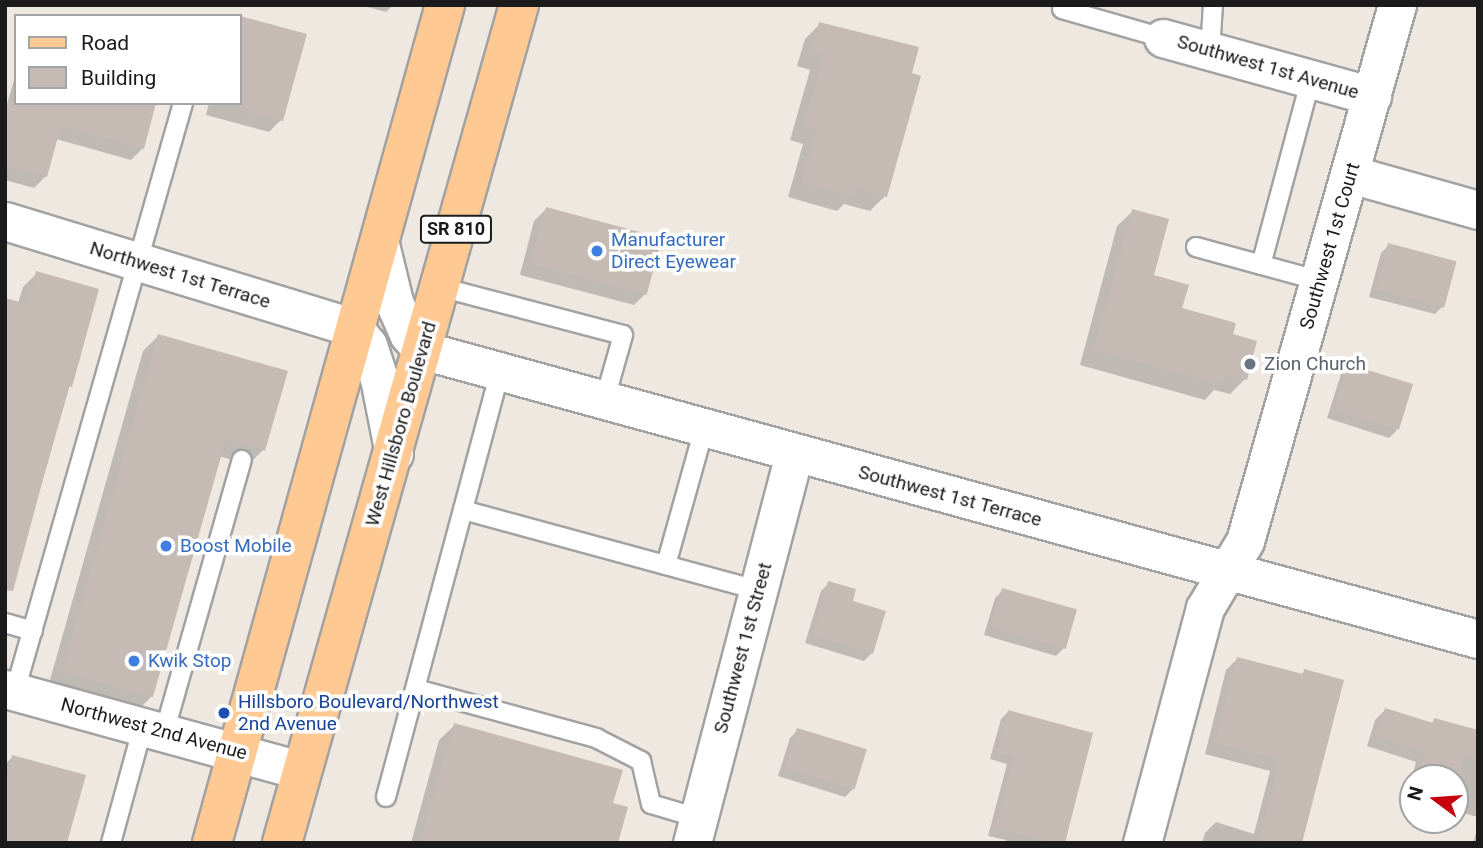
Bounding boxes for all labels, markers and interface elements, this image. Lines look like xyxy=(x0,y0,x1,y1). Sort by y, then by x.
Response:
legend xyxy=(14,14,242,105)
street label: Southwest 1st Avenue xyxy=(1175,30,1361,104)
text: Road xyxy=(81,31,129,55)
text: Building xyxy=(81,66,156,90)
street label: Southwest 1st Court xyxy=(1295,160,1365,332)
road number: SR 810 xyxy=(419,214,493,244)
place label: Manufacturer Direct Eyewear xyxy=(611,229,736,273)
street label: Northwest 1st Terrace xyxy=(87,237,273,313)
marker: Manufacturer Direct Eyewear xyxy=(589,243,605,259)
street label: West Hillsboro Boulevard xyxy=(361,319,441,529)
place label: Zion Church xyxy=(1264,353,1366,375)
marker: Zion Church xyxy=(1242,356,1258,372)
street label: Southwest 1st Terrace xyxy=(856,461,1044,531)
place label: Boost Mobile xyxy=(180,535,292,557)
marker: Boost Mobile xyxy=(158,538,174,554)
street label: Southwest 1st Street xyxy=(709,560,777,736)
place label: Kwik Stop xyxy=(148,650,231,672)
marker: Kwik Stop xyxy=(126,653,142,669)
place label: Hillsboro Boulevard/Northwest 2nd Avenue xyxy=(238,691,499,735)
street label: Northwest 2nd Avenue xyxy=(58,693,250,765)
marker: Hillsboro Boulevard/Northwest 2nd Avenue xyxy=(216,705,232,721)
north arrow xyxy=(1399,764,1469,834)
text: N xyxy=(1402,784,1428,803)

